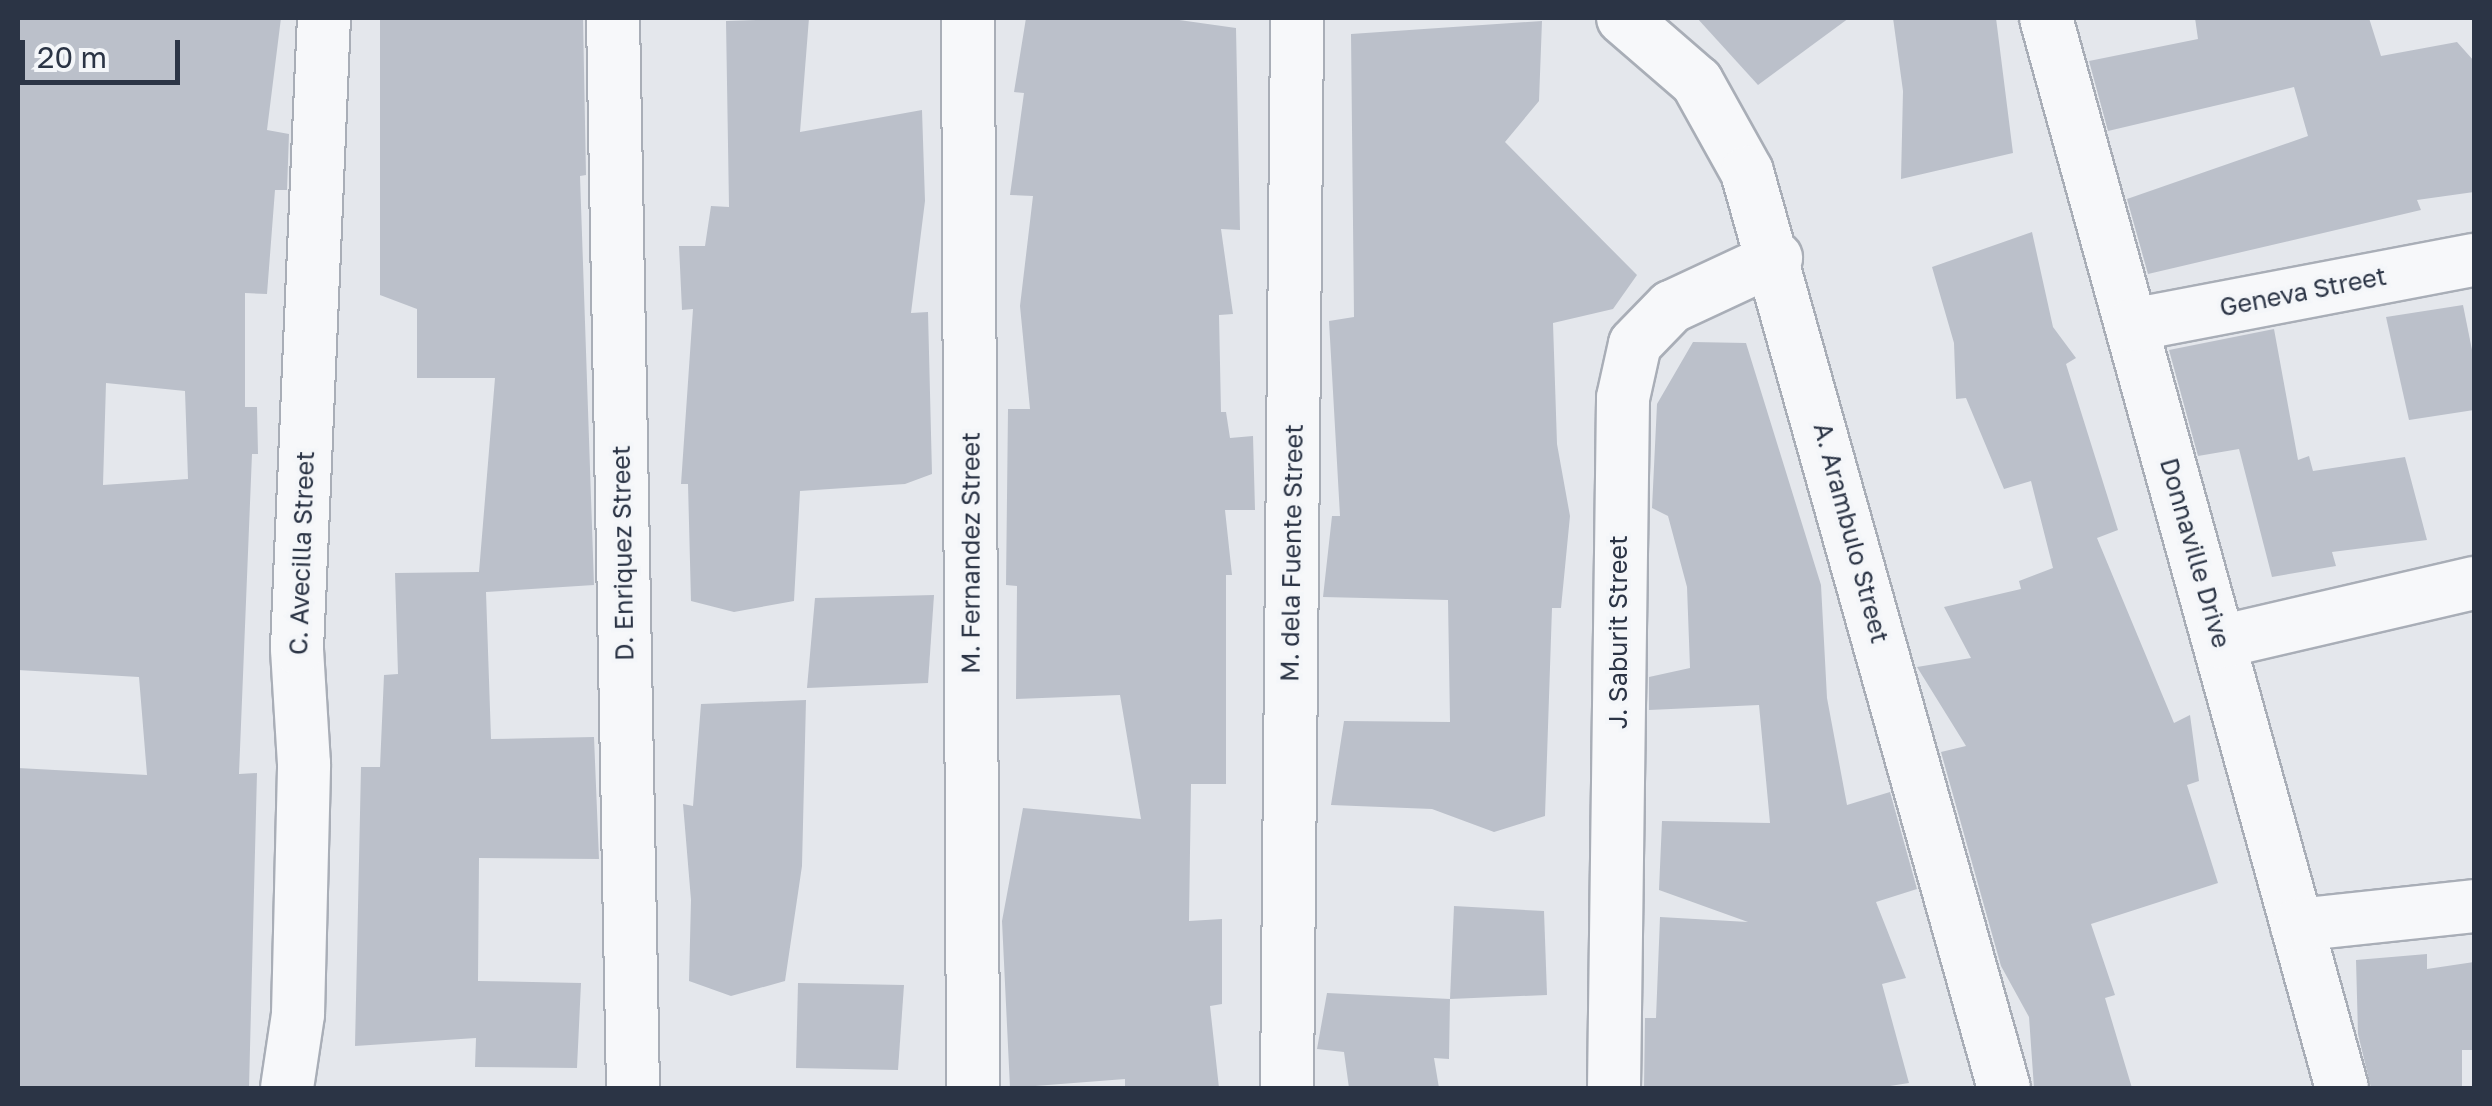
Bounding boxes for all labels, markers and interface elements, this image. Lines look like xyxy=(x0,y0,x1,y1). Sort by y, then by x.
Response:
scale bar xyxy=(25,20,185,82)
text: 20 m xyxy=(37,39,107,75)
street label: Geneva Street xyxy=(2217,261,2389,323)
street label: A. Arambulo Street xyxy=(1807,420,1895,646)
street label: M. dela Fuente Street xyxy=(1275,424,1309,682)
street label: M. Fernandez Street xyxy=(956,432,986,674)
street label: D. Enriquez Street xyxy=(606,445,640,661)
street label: C. Avecilla Street xyxy=(283,450,321,656)
street label: Donnaville Drive xyxy=(2154,455,2236,651)
street label: J. Saburit Street xyxy=(1603,535,1633,729)

